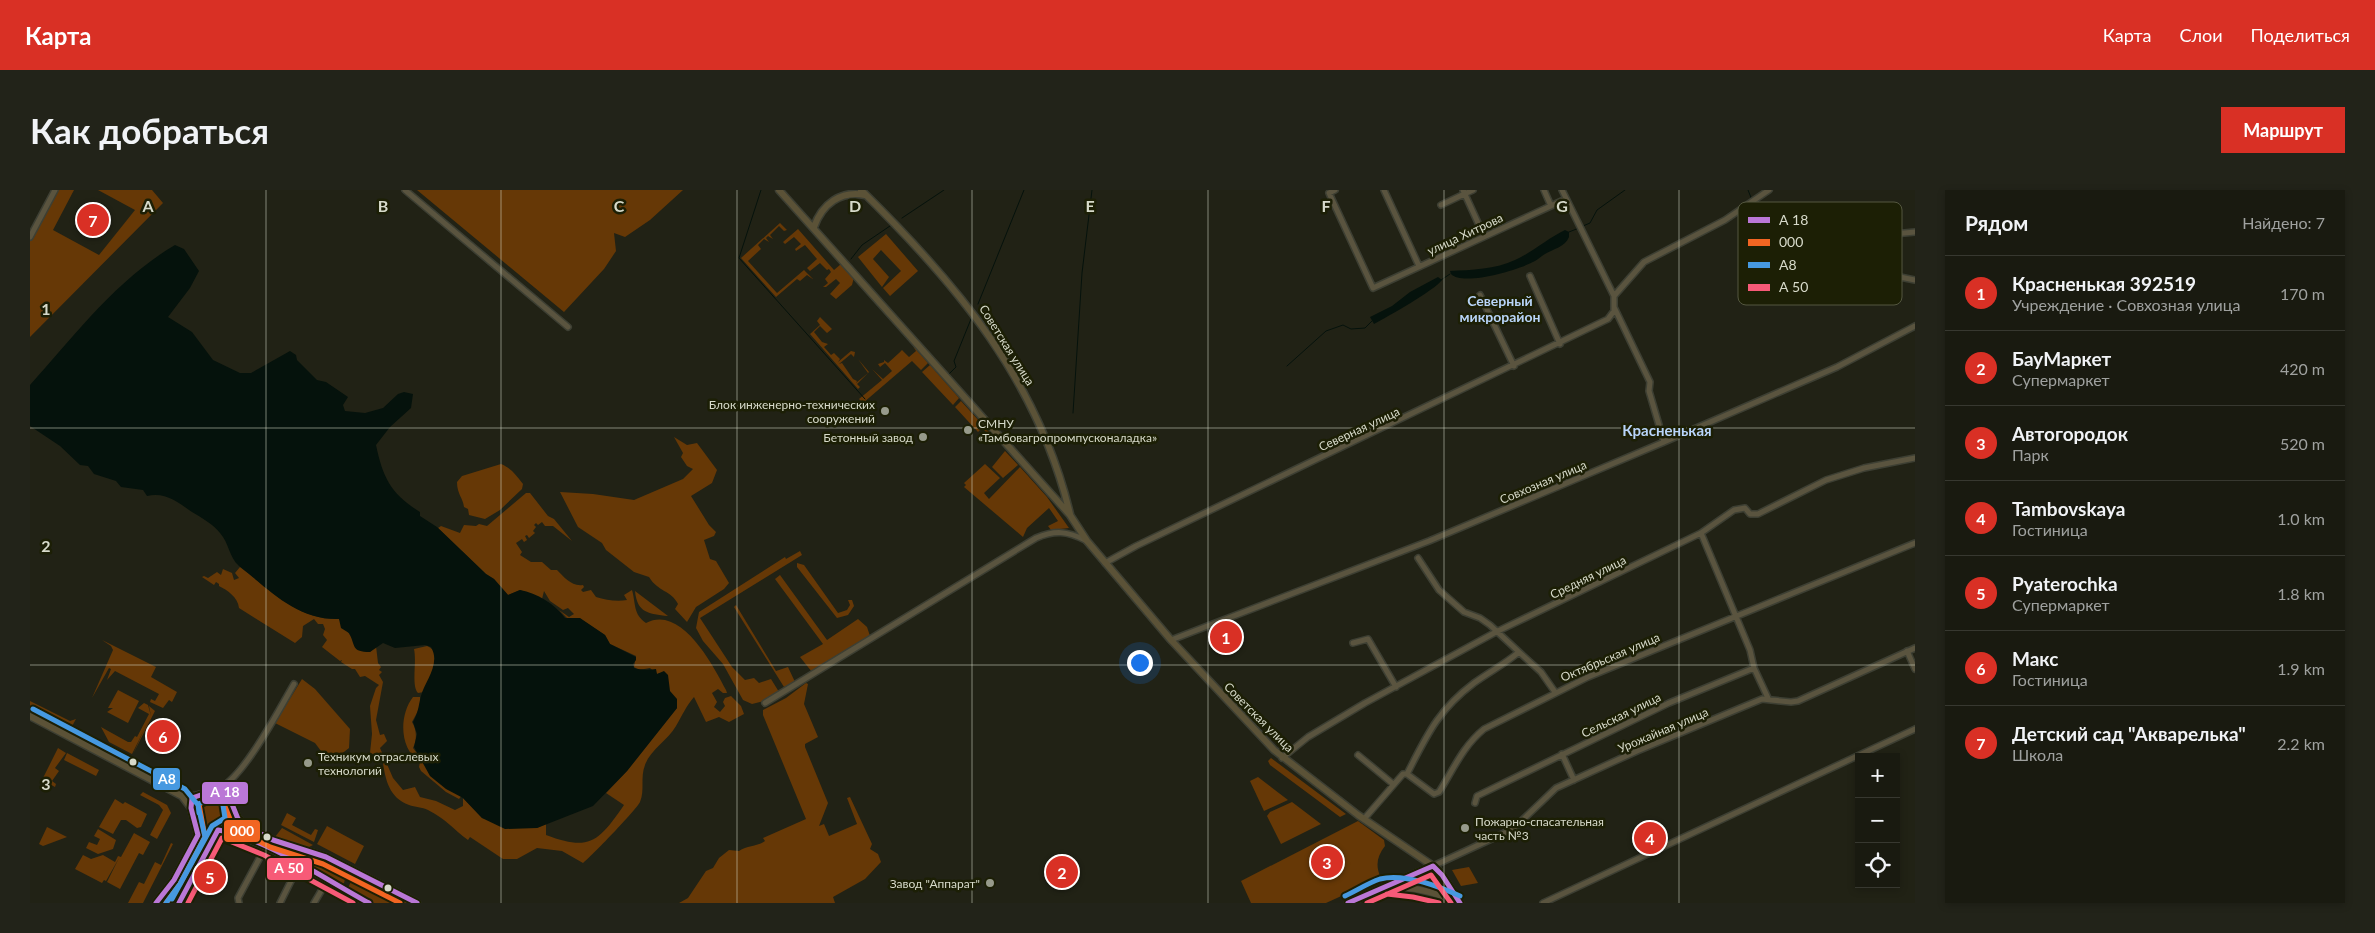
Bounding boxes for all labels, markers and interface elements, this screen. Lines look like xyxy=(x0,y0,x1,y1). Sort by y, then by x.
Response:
text: Карта xyxy=(25,21,92,50)
text: Карта xyxy=(2103,24,2151,46)
text: Слои xyxy=(2179,24,2223,46)
text: Поделиться xyxy=(2251,24,2350,46)
button: Маршрут xyxy=(2221,107,2345,153)
text: Как добраться xyxy=(30,109,269,151)
text: A xyxy=(141,196,154,215)
text: B xyxy=(378,196,388,215)
text: C xyxy=(614,196,625,215)
text: D xyxy=(849,196,861,215)
text: E xyxy=(1085,196,1095,215)
text: F xyxy=(1321,196,1331,215)
text: G xyxy=(1556,196,1568,215)
pin: 7 xyxy=(77,201,109,239)
legend xyxy=(1738,202,1902,305)
street label: улица Хитрова xyxy=(1425,210,1505,258)
text: Рядом xyxy=(1965,210,2028,235)
text: А 18 xyxy=(1779,211,1808,228)
text: Найдено: 7 xyxy=(2242,213,2325,232)
text: 000 xyxy=(1779,233,1803,250)
text: А8 xyxy=(1779,256,1797,273)
text: Красненькая 392519 xyxy=(2012,272,2196,295)
text: А 50 xyxy=(1779,278,1808,295)
text: 1 xyxy=(1976,284,1986,303)
text: 170 m xyxy=(2280,284,2325,303)
district label: Северный микрорайон xyxy=(1459,292,1541,325)
text: Учреждение · Совхозная улица xyxy=(2012,295,2240,314)
text: 1 xyxy=(41,299,51,318)
street label: Советская улица xyxy=(976,302,1038,388)
text: БауМаркет xyxy=(2012,347,2111,370)
text: 2 xyxy=(1976,359,1986,378)
text: 420 m xyxy=(2280,359,2325,378)
text: Супермаркет xyxy=(2012,370,2110,389)
place label: Блок инженерно-технических сооружений xyxy=(709,397,875,426)
street label: Северная улица xyxy=(1316,404,1402,454)
marker: Блок инженерно-технических сооружений xyxy=(879,405,891,417)
place label: СМНУ «Тамбовагропромпусконаладка» xyxy=(978,416,1157,445)
district label: Красненькая xyxy=(1622,421,1712,439)
text: Автогородок xyxy=(2012,422,2128,445)
marker: СМНУ «Тамбовагропромпусконаладка» xyxy=(962,424,974,436)
place label: Бетонный завод xyxy=(823,430,914,445)
marker: Бетонный завод xyxy=(917,431,929,443)
text: 3 xyxy=(1976,434,1986,453)
text: 520 m xyxy=(2280,434,2325,453)
text: Парк xyxy=(2012,445,2049,464)
street label: Совхозная улица xyxy=(1497,457,1589,507)
text: Tambovskaya xyxy=(2012,497,2125,520)
text: 4 xyxy=(1976,509,1986,528)
text: 1.0 km xyxy=(2277,509,2325,528)
text: Гостиница xyxy=(2012,520,2088,539)
text: 2 xyxy=(41,536,51,555)
street label: Средняя улица xyxy=(1547,552,1629,602)
text: Pyaterochka xyxy=(2012,572,2118,595)
text: 5 xyxy=(1976,584,1986,603)
text: 1.8 km xyxy=(2277,584,2325,603)
text: Супермаркет xyxy=(2012,595,2110,614)
pin: 1 xyxy=(1210,618,1242,656)
street label: Октябрьская улица xyxy=(1558,629,1662,685)
text: Макс xyxy=(2012,647,2058,670)
your location xyxy=(1127,650,1153,676)
text: 6 xyxy=(1976,659,1986,678)
text: 1.9 km xyxy=(2277,659,2325,678)
text: Гостиница xyxy=(2012,670,2088,689)
street label: Советская улица xyxy=(1221,679,1297,755)
street label: Сельская улица xyxy=(1579,689,1663,741)
street label: Урожайная улица xyxy=(1616,704,1711,756)
pin: 6 xyxy=(147,717,179,755)
text: Детский сад "Акварелька" xyxy=(2012,722,2246,745)
text: 7 xyxy=(1976,734,1986,753)
text: 2.2 km xyxy=(2277,734,2325,753)
text: Школа xyxy=(2012,745,2063,764)
place label: Техникум отраслевых технологий xyxy=(318,749,438,778)
map controls xyxy=(1855,753,1900,888)
button: + xyxy=(1855,753,1900,798)
unlabelled marker xyxy=(128,757,138,767)
marker: Техникум отраслевых технологий xyxy=(302,757,314,769)
line badge: А8 xyxy=(152,767,181,791)
text: А8 xyxy=(157,770,176,787)
text: 3 xyxy=(41,774,51,793)
line badge: А 18 xyxy=(201,781,249,805)
text: А 18 xyxy=(209,783,240,800)
button: − xyxy=(1855,798,1900,843)
place label: Пожарно-спасательная часть №3 xyxy=(1475,814,1604,843)
line badge: 000 xyxy=(223,819,261,843)
pin: 4 xyxy=(1634,819,1666,857)
text: 000 xyxy=(230,822,254,839)
marker: Пожарно-спасательная часть №3 xyxy=(1459,822,1471,834)
unlabelled marker xyxy=(262,832,272,842)
pin: 3 xyxy=(1311,843,1343,881)
button: locate xyxy=(1855,843,1900,888)
pin: 2 xyxy=(1046,853,1078,891)
line badge: А 50 xyxy=(266,857,313,881)
pin: 5 xyxy=(194,858,226,896)
text: А 50 xyxy=(273,859,304,876)
place label: Завод "Аппарат" xyxy=(890,876,980,891)
marker: Завод "Аппарат" xyxy=(984,877,996,889)
unlabelled marker xyxy=(383,883,393,893)

